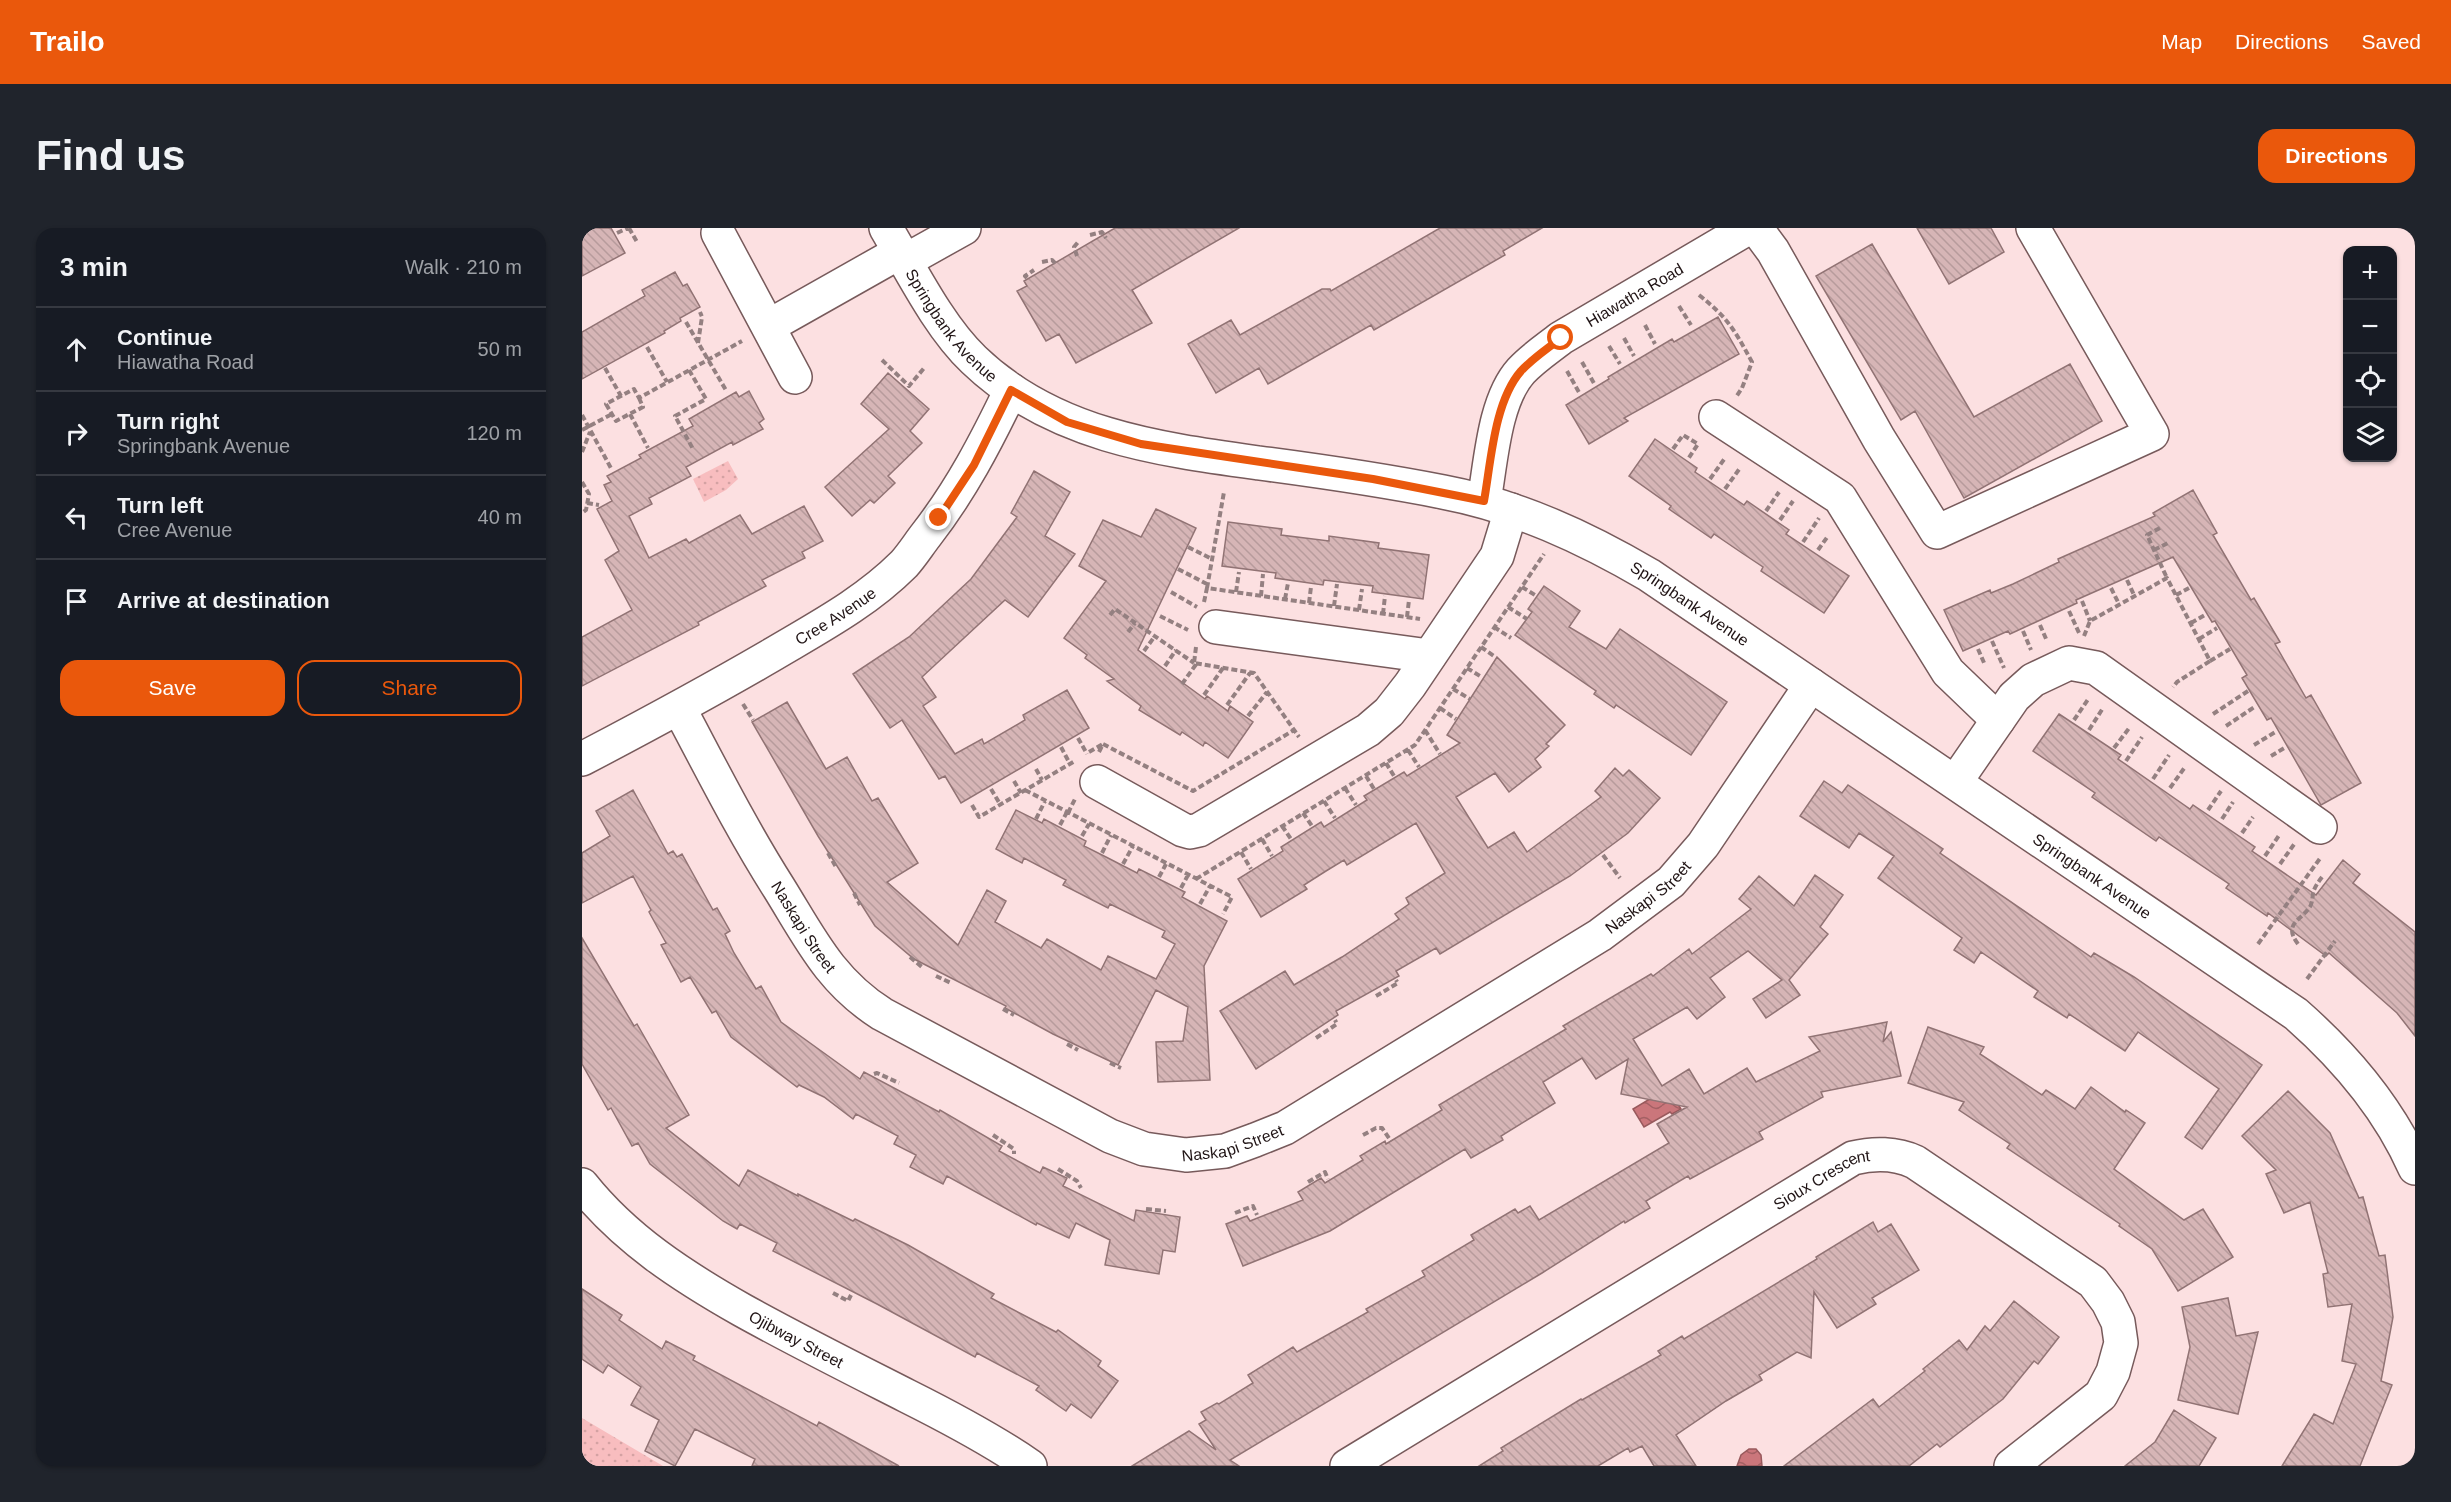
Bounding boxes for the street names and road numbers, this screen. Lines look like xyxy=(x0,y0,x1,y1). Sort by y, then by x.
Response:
street label: Hiawatha Road xyxy=(1583,260,1686,330)
street label: Springbank Avenue xyxy=(903,266,1001,385)
street label: Springbank Avenue xyxy=(1628,558,1752,649)
street label: Cree Avenue xyxy=(792,584,879,648)
street label: Springbank Avenue xyxy=(2030,830,2154,922)
street label: Naskapi Street xyxy=(1602,857,1694,937)
street label: Naskapi Street xyxy=(768,878,840,976)
street label: Naskapi Street xyxy=(1181,1121,1286,1164)
street label: Sioux Crescent xyxy=(1770,1147,1871,1213)
street label: Ojibway Street xyxy=(746,1307,847,1371)

